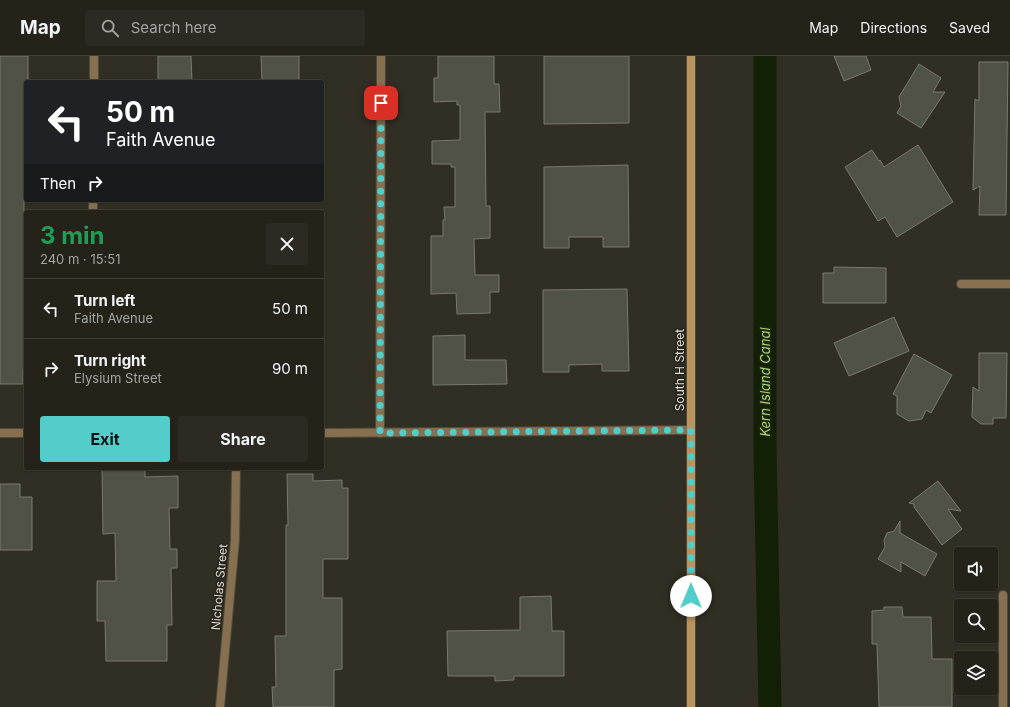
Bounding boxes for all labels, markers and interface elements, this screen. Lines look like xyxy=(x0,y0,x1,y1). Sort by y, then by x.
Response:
search box xyxy=(85,10,365,46)
text: Map xyxy=(20,16,61,39)
icon: search xyxy=(99,17,121,39)
text: Search here xyxy=(131,18,216,37)
text: Map xyxy=(809,19,838,36)
text: Directions xyxy=(860,19,927,36)
text: Saved xyxy=(949,19,990,36)
pin xyxy=(364,86,398,120)
icon: arrive xyxy=(370,92,392,114)
text: 50 m xyxy=(106,95,175,129)
icon: left xyxy=(40,96,92,148)
text: Faith Avenue xyxy=(106,129,215,150)
icon: right xyxy=(84,172,106,194)
text: Then xyxy=(40,174,76,193)
text: 3 min xyxy=(40,221,105,250)
button: close xyxy=(266,223,308,265)
text: 240 m · 15:51 xyxy=(40,251,121,267)
text: Turn left xyxy=(74,291,135,310)
icon: left xyxy=(40,298,62,320)
text: 50 m xyxy=(272,299,308,318)
text: Faith Avenue xyxy=(74,310,153,326)
water label: Kern Island Canal xyxy=(757,327,773,437)
street label: South H Street xyxy=(672,329,687,411)
text: Turn right xyxy=(74,351,146,370)
icon: right xyxy=(40,358,62,380)
text: 90 m xyxy=(272,359,308,378)
text: Elysium Street xyxy=(74,370,162,386)
button: Exit xyxy=(40,416,170,462)
button: Share xyxy=(178,416,308,462)
street label: Nicholas Street xyxy=(208,543,230,631)
map controls xyxy=(954,547,998,695)
button: sound xyxy=(954,547,998,591)
position arrow xyxy=(670,575,712,617)
button: search xyxy=(954,599,998,643)
button: layers xyxy=(954,651,998,695)

